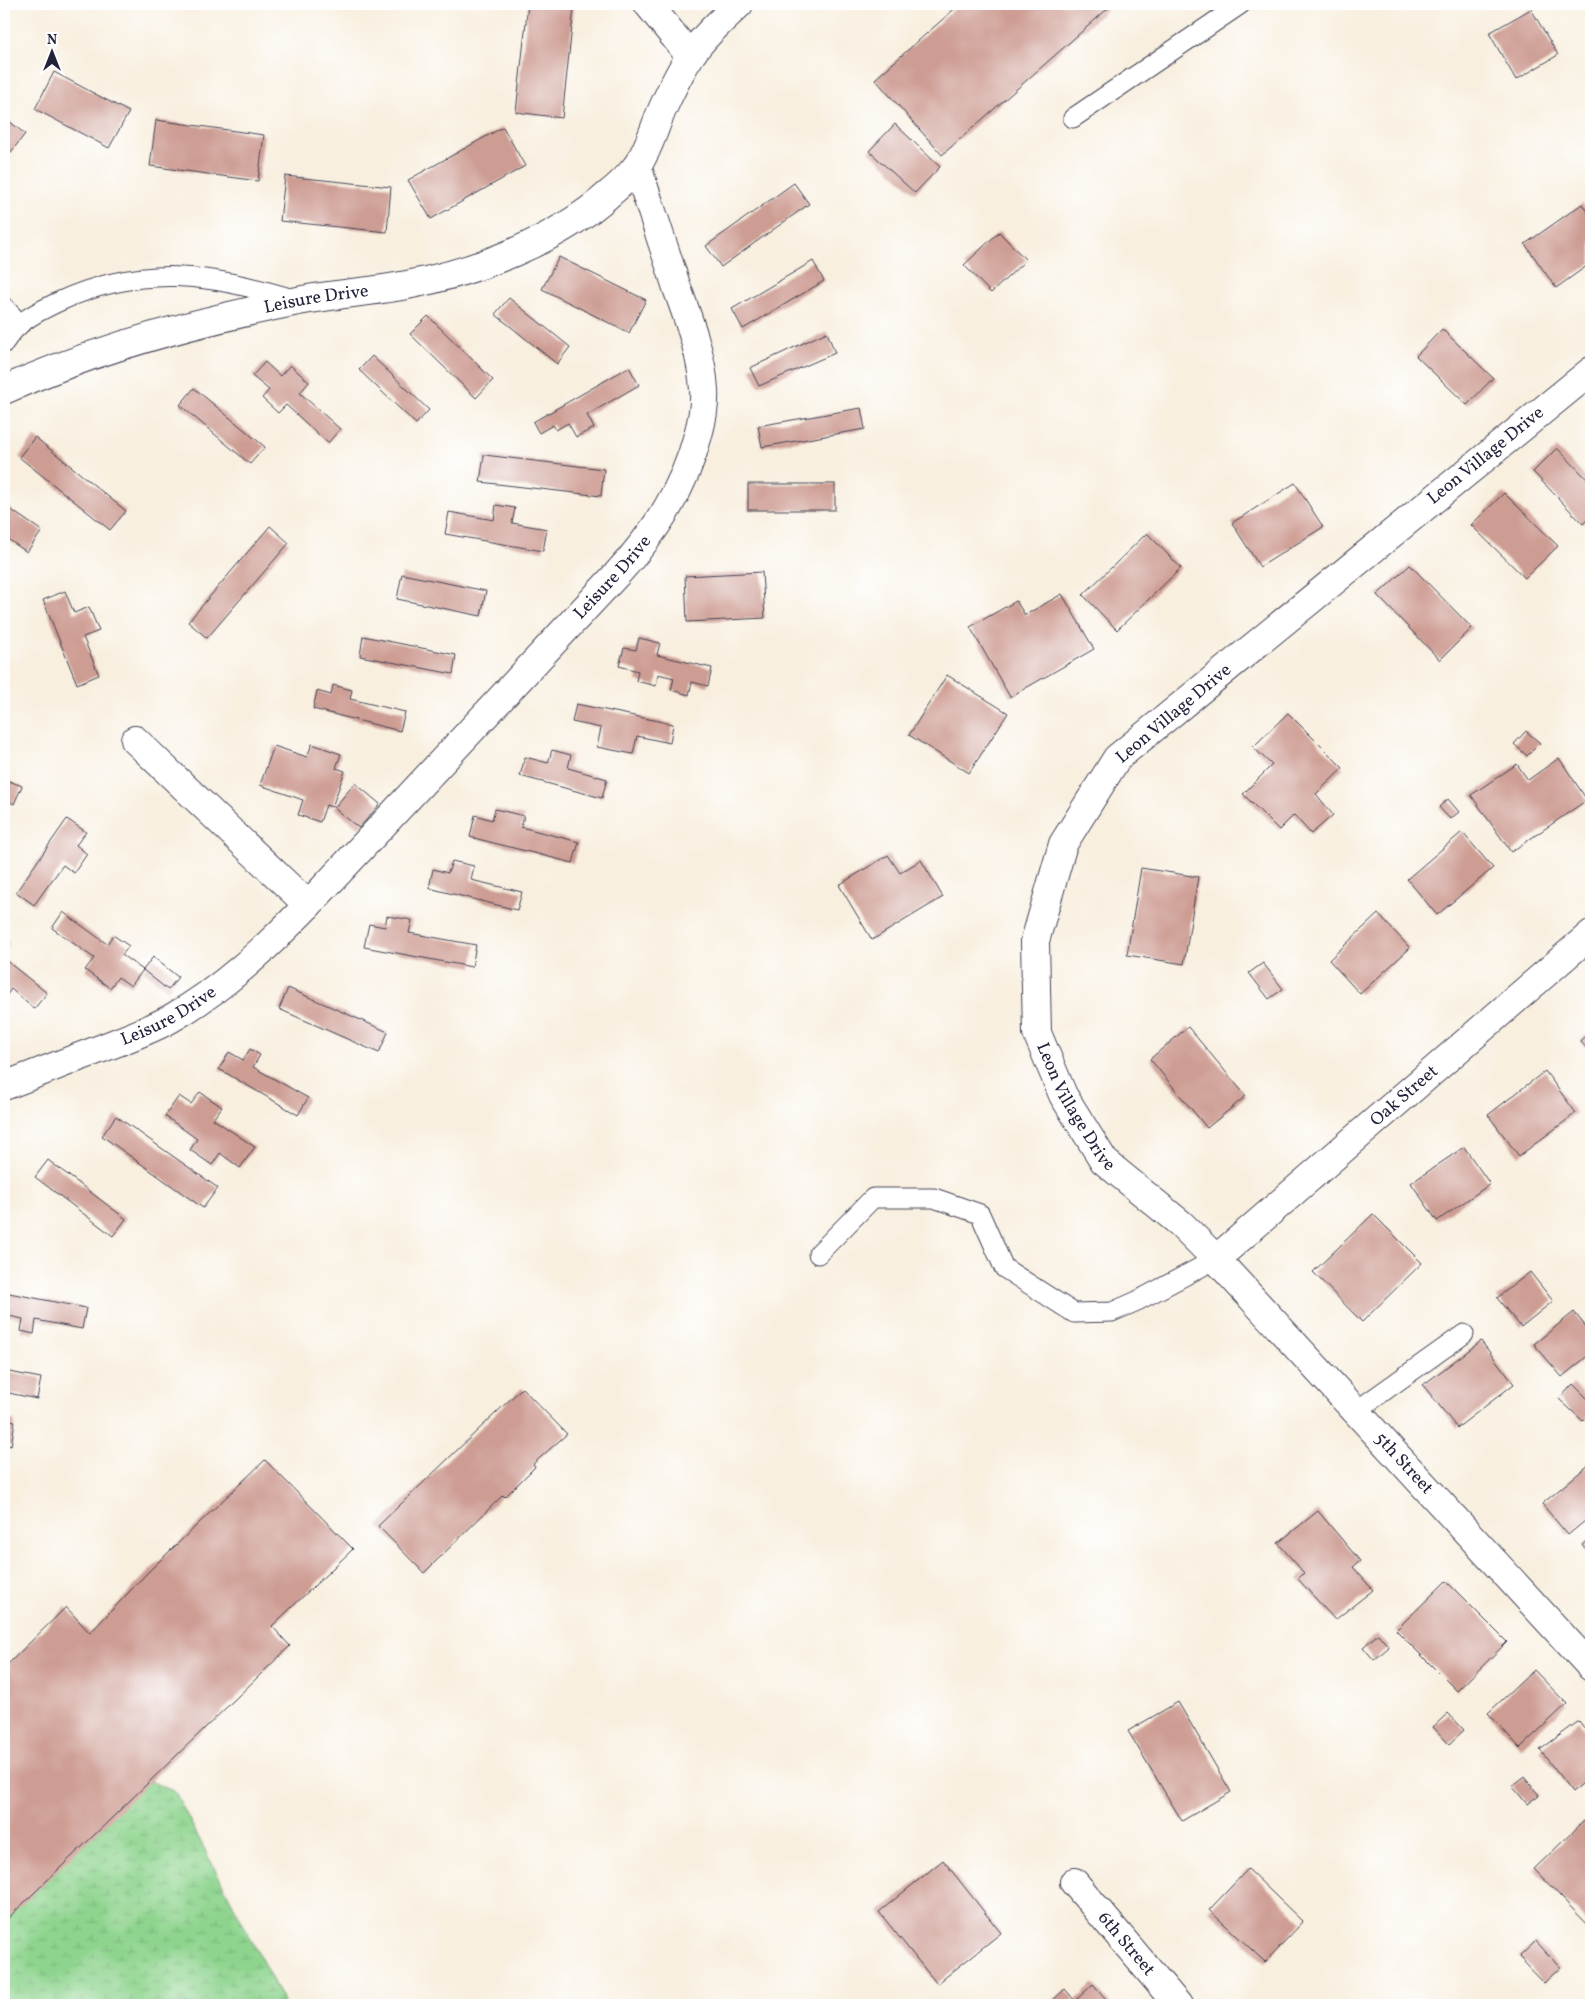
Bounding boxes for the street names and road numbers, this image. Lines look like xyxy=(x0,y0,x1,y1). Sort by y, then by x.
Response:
street label: Leisure Drive xyxy=(261,279,370,320)
street label: Leon Village Drive xyxy=(1422,401,1550,511)
street label: Leisure Drive xyxy=(568,530,657,625)
street label: Leon Village Drive xyxy=(1111,658,1237,770)
street label: Leisure Drive xyxy=(117,980,221,1052)
street label: Leon Village Drive xyxy=(1030,1039,1120,1177)
street label: Oak Street xyxy=(1365,1059,1444,1132)
street label: 5th Street xyxy=(1369,1427,1439,1500)
street label: 6th Street xyxy=(1092,1906,1161,1981)

